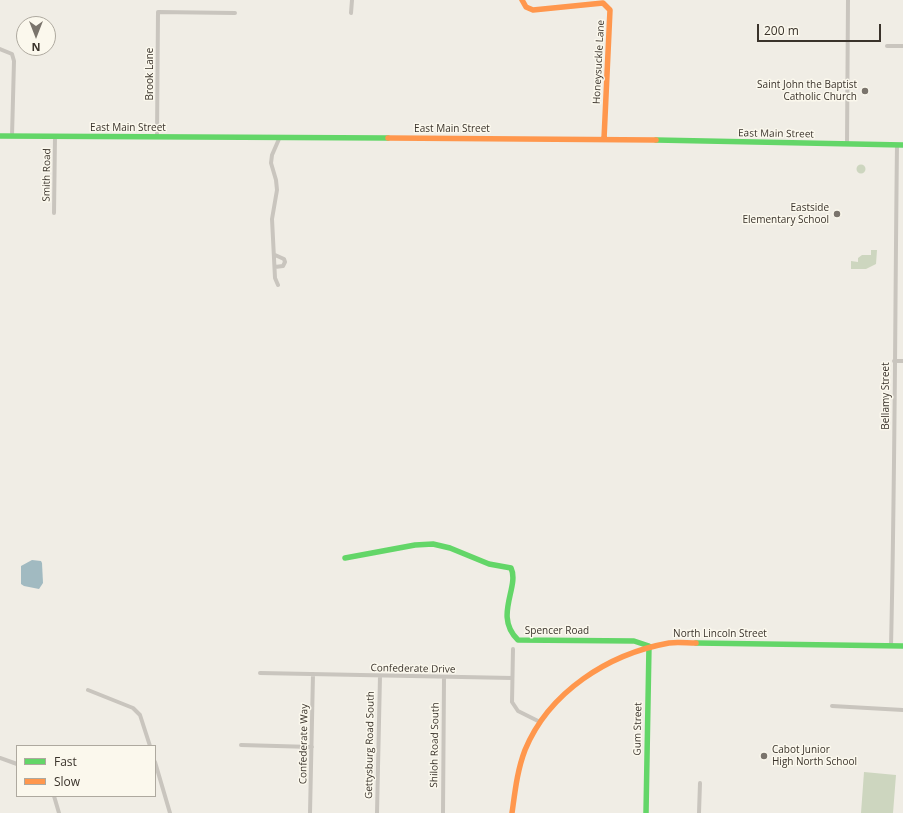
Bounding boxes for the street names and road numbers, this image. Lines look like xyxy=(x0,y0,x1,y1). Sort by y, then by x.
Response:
street label: Honeysuckle Lane xyxy=(591,20,607,104)
street label: Brook Lane xyxy=(144,48,156,100)
street label: East Main Street xyxy=(90,122,166,134)
street label: East Main Street xyxy=(414,123,490,135)
street label: East Main Street xyxy=(738,127,814,141)
street label: Smith Road xyxy=(41,148,53,202)
street label: Bellamy Street xyxy=(880,362,892,430)
street label: Spencer Road xyxy=(525,625,589,637)
street label: North Lincoln Street xyxy=(673,628,767,640)
street label: Confederate Drive xyxy=(370,662,456,676)
street label: Gettysburg Road South xyxy=(363,691,377,799)
street label: Shiloh Road South xyxy=(428,702,442,788)
street label: Gum Street xyxy=(632,702,644,756)
street label: Confederate Way xyxy=(297,704,311,784)

